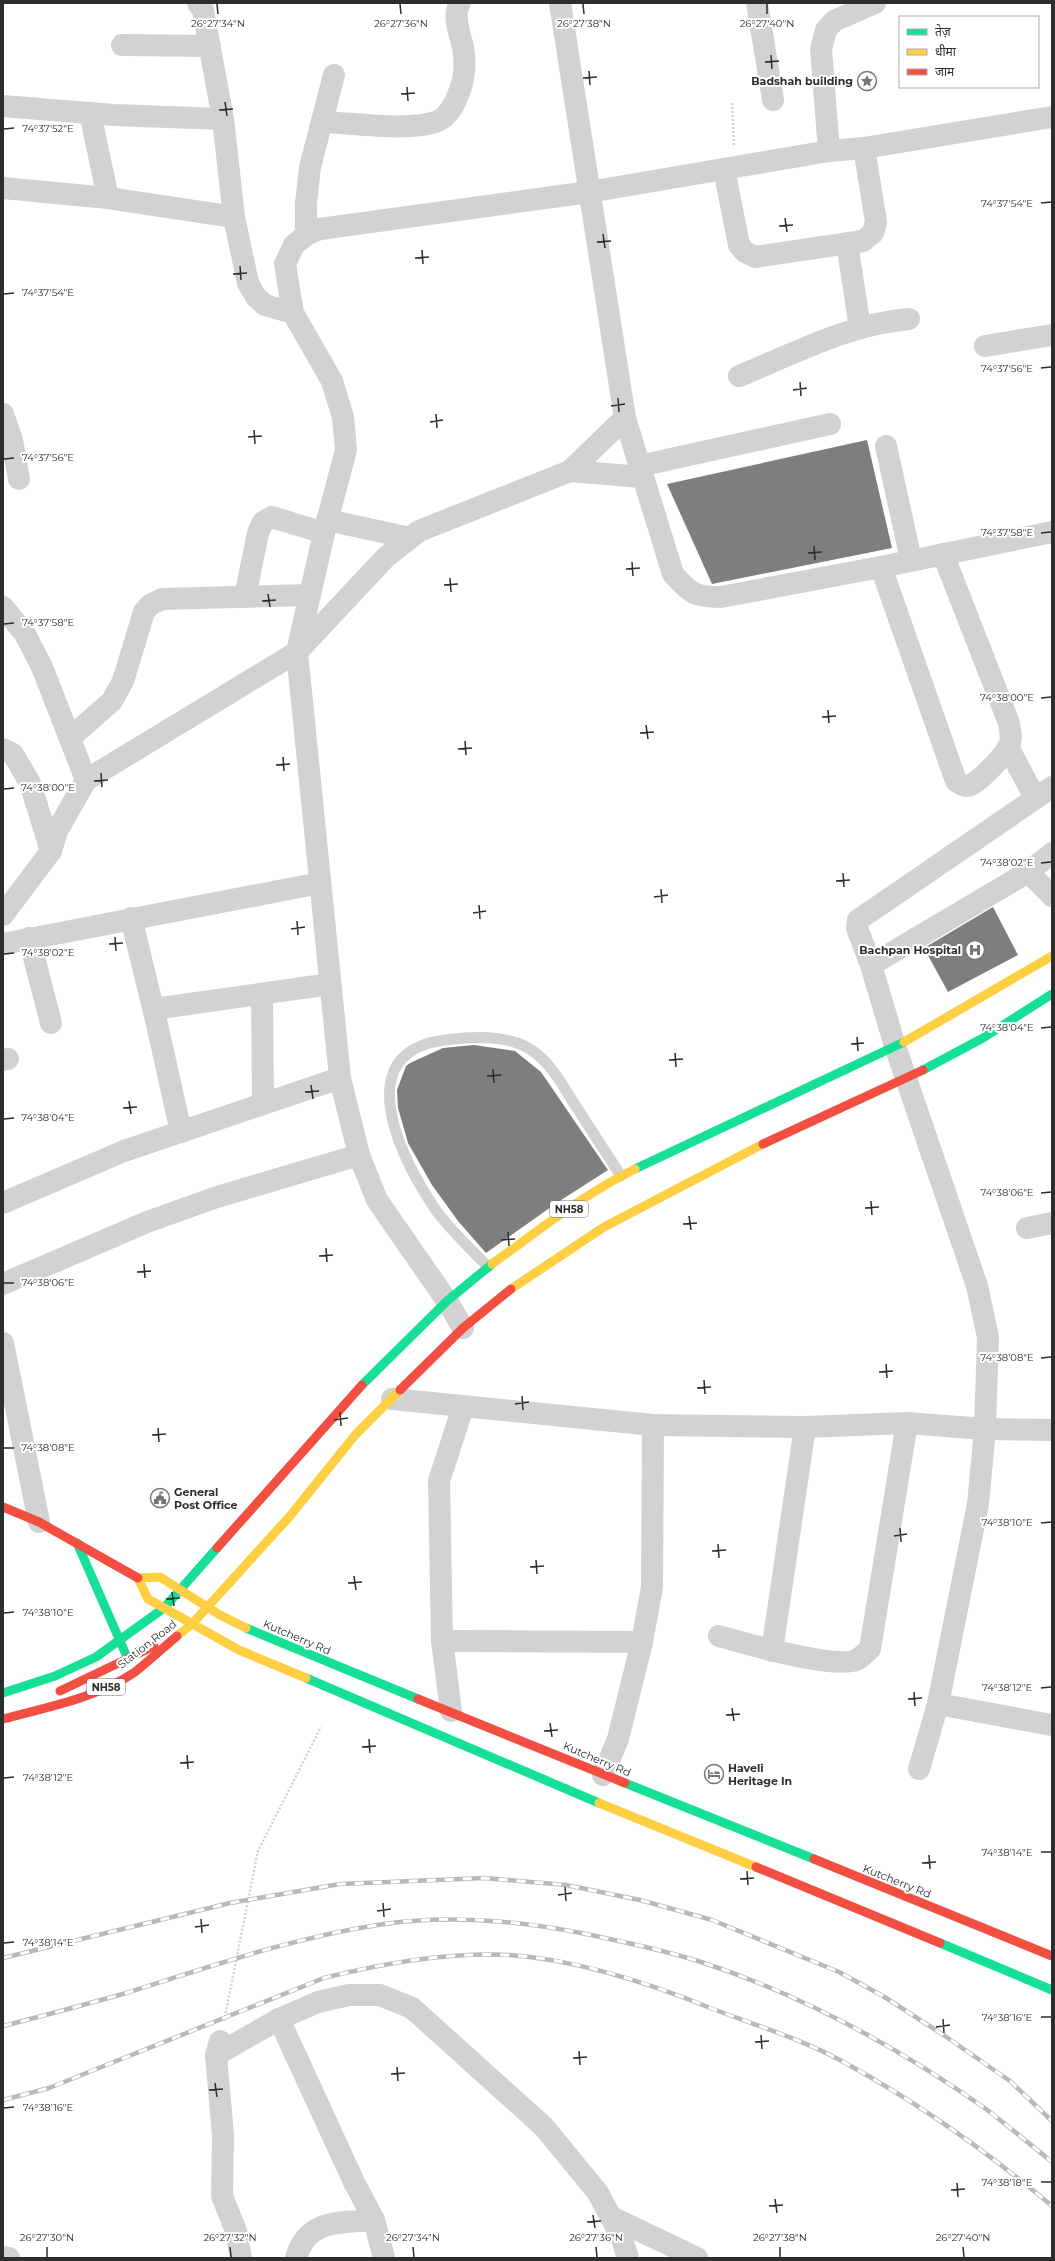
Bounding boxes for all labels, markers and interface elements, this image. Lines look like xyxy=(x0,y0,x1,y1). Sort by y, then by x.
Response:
legend xyxy=(899,16,1039,88)
text: 26°27'34"N xyxy=(191,17,245,30)
text: 26°27'36"N xyxy=(374,17,428,30)
text: 26°27'38"N xyxy=(557,17,611,30)
text: 26°27'40"N xyxy=(740,17,794,30)
text: तेज़ xyxy=(935,24,952,39)
text: धीमा xyxy=(935,44,957,59)
text: जाम xyxy=(935,64,955,79)
place icon: Badshah building xyxy=(856,70,878,92)
place label: Badshah building xyxy=(751,74,853,88)
text: 74°37'52"E xyxy=(22,122,74,135)
text: 74°37'54"E xyxy=(981,197,1033,210)
text: 74°37'54"E xyxy=(22,286,74,299)
text: 74°37'56"E xyxy=(981,362,1033,375)
text: 74°37'56"E xyxy=(22,451,74,464)
text: 74°37'58"E xyxy=(981,526,1033,539)
text: 74°37'58"E xyxy=(22,616,74,629)
text: 74°38'00"E xyxy=(980,691,1034,704)
text: 74°38'00"E xyxy=(21,781,75,794)
text: 74°38'02"E xyxy=(981,856,1034,869)
hospital icon: Bachpan Hospital xyxy=(964,939,986,961)
place label: Bachpan Hospital xyxy=(859,943,961,957)
text: 74°38'02"E xyxy=(22,946,75,959)
text: 74°38'04"E xyxy=(980,1021,1034,1034)
text: 74°38'04"E xyxy=(21,1111,75,1124)
text: 74°38'06"E xyxy=(980,1186,1034,1199)
road number: NH58 xyxy=(550,1201,588,1217)
text: 74°38'06"E xyxy=(21,1276,75,1289)
text: 74°38'08"E xyxy=(980,1351,1034,1364)
text: 74°38'08"E xyxy=(21,1441,75,1454)
place label: General Post Office xyxy=(174,1485,237,1512)
public building icon: General Post Office xyxy=(149,1487,171,1509)
text: 74°38'10"E xyxy=(981,1516,1033,1529)
text: 74°38'10"E xyxy=(22,1606,74,1619)
street label: Kutcherry Rd xyxy=(261,1616,333,1658)
street label: Station Road xyxy=(115,1617,179,1671)
road number: NH58 xyxy=(87,1679,125,1695)
text: 74°38'12"E xyxy=(982,1681,1032,1694)
street label: Kutcherry Rd xyxy=(561,1738,633,1780)
place label: Haveli Heritage In xyxy=(728,1761,792,1788)
hotel icon: Haveli Heritage In xyxy=(703,1763,725,1785)
text: 74°38'12"E xyxy=(23,1771,73,1784)
text: 74°38'14"E xyxy=(982,1846,1033,1859)
street label: Kutcherry Rd xyxy=(861,1861,933,1901)
text: 74°38'14"E xyxy=(23,1936,74,1949)
text: 74°38'16"E xyxy=(982,2011,1033,2024)
text: 74°38'16"E xyxy=(23,2101,74,2114)
text: 74°38'18"E xyxy=(982,2176,1033,2189)
text: 26°27'30"N xyxy=(20,2231,74,2244)
text: 26°27'32"N xyxy=(203,2231,257,2244)
text: 26°27'34"N xyxy=(386,2231,440,2244)
text: 26°27'36"N xyxy=(569,2231,623,2244)
text: 26°27'38"N xyxy=(753,2231,807,2244)
text: 26°27'40"N xyxy=(936,2231,990,2244)

